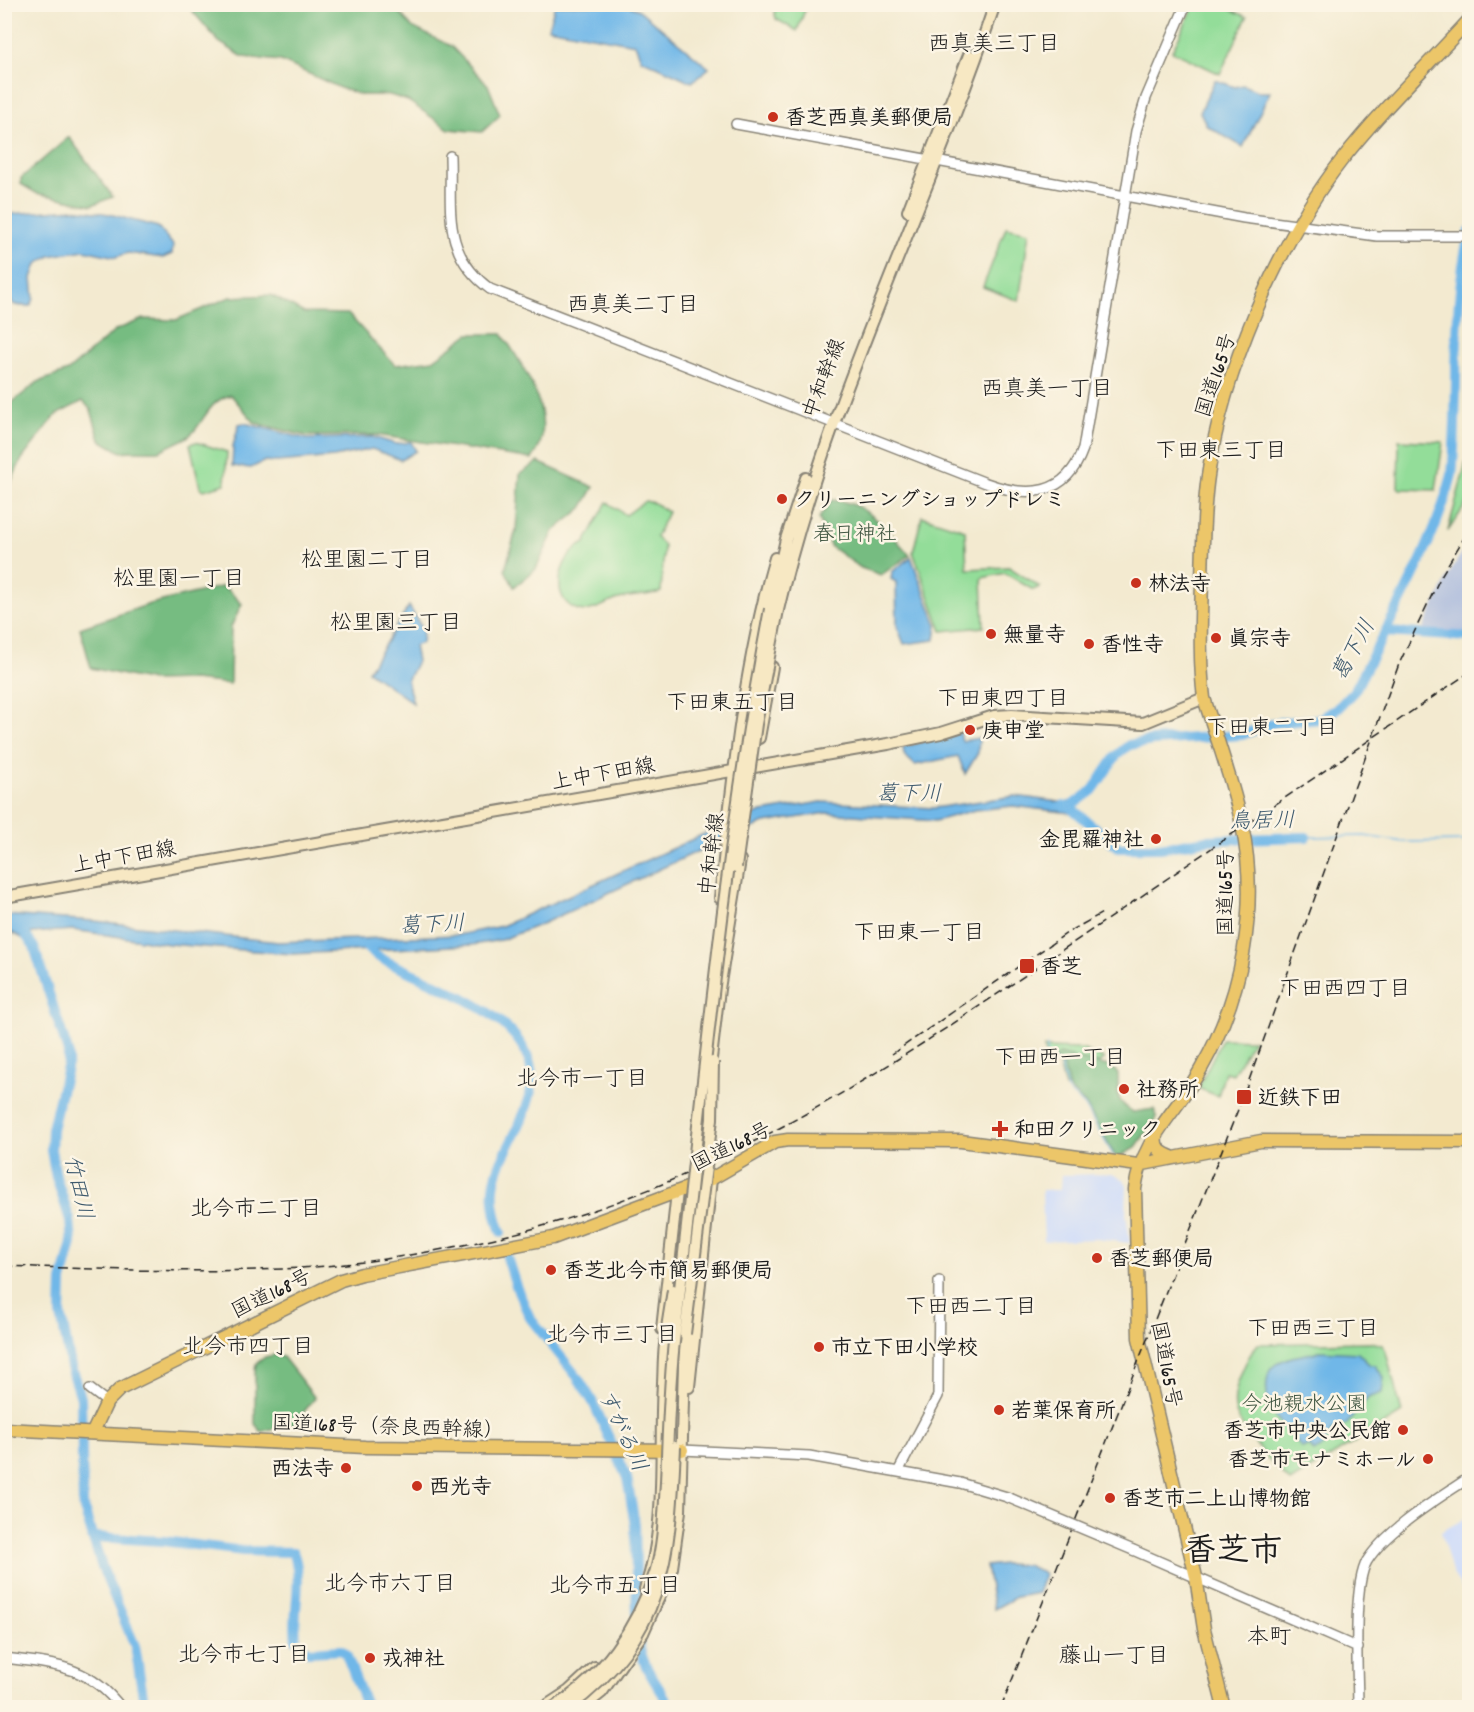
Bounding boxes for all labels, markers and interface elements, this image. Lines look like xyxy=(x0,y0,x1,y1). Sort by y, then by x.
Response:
district label: 西真美三丁目 xyxy=(928,30,1060,61)
place label: 香芝西真美郵便局 xyxy=(785,105,953,135)
marker: 香芝西真美郵便局 xyxy=(766,110,780,124)
district label: 西真美二丁目 xyxy=(567,291,699,322)
street label: 国道165号 xyxy=(1190,330,1246,422)
street label: 中和幹線 xyxy=(797,334,855,424)
district label: 西真美一丁目 xyxy=(981,375,1113,406)
district label: 下田東三丁目 xyxy=(1155,437,1287,468)
place label: クリーニングショップドレミ xyxy=(794,487,1065,517)
marker: クリーニングショップドレミ xyxy=(775,492,789,506)
park label: 春日神社 xyxy=(813,521,897,551)
district label: 松里園二丁目 xyxy=(301,546,433,577)
district label: 松里園一丁目 xyxy=(113,565,245,596)
place label: 林法寺 xyxy=(1148,571,1211,601)
marker: 林法寺 xyxy=(1129,576,1143,590)
district label: 松里園三丁目 xyxy=(330,609,462,640)
water label: 葛下川 xyxy=(1326,614,1385,687)
place label: 無量寺 xyxy=(1003,622,1066,652)
place label: 眞宗寺 xyxy=(1228,626,1291,656)
marker: 無量寺 xyxy=(984,627,998,641)
marker: 眞宗寺 xyxy=(1209,631,1223,645)
place label: 香性寺 xyxy=(1101,632,1164,662)
marker: 香性寺 xyxy=(1082,637,1096,651)
district label: 下田東四丁目 xyxy=(937,685,1069,716)
district label: 下田東五丁目 xyxy=(666,689,798,720)
district label: 下田東二丁目 xyxy=(1206,714,1338,745)
place label: 庚申堂 xyxy=(982,718,1045,748)
marker: 庚申堂 xyxy=(963,723,977,737)
street label: 上中下田線 xyxy=(549,752,658,800)
water label: 葛下川 xyxy=(876,780,942,811)
water label: 鳥居川 xyxy=(1229,806,1295,839)
street label: 中和幹線 xyxy=(694,811,734,898)
place label: 金毘羅神社 xyxy=(1039,827,1144,857)
marker: 金毘羅神社 xyxy=(1149,832,1163,846)
street label: 上中下田線 xyxy=(70,835,179,883)
street label: 国道165号 xyxy=(1213,849,1243,937)
water label: 葛下川 xyxy=(398,909,466,944)
district label: 下田東一丁目 xyxy=(853,919,985,950)
place label: 香芝 xyxy=(1040,954,1082,984)
marker: 香芝 xyxy=(1018,957,1036,975)
district label: 下田西四丁目 xyxy=(1279,975,1411,1006)
district label: 下田西一丁目 xyxy=(994,1044,1126,1075)
district label: 北今市一丁目 xyxy=(516,1065,648,1096)
place label: 社務所 xyxy=(1136,1077,1199,1107)
marker: 社務所 xyxy=(1117,1082,1131,1096)
place label: 近鉄下田 xyxy=(1258,1085,1342,1115)
marker: 近鉄下田 xyxy=(1235,1088,1253,1106)
street label: 国道168号 xyxy=(687,1116,778,1181)
place label: 和田クリニック xyxy=(1014,1117,1161,1147)
marker: 和田クリニック xyxy=(991,1120,1009,1138)
water label: 竹田川 xyxy=(54,1152,99,1223)
district label: 北今市二丁目 xyxy=(190,1195,322,1226)
place label: 香芝郵便局 xyxy=(1109,1246,1214,1276)
marker: 香芝郵便局 xyxy=(1090,1251,1104,1265)
place label: 香芝北今市簡易郵便局 xyxy=(563,1258,773,1288)
street label: 国道168号 xyxy=(227,1263,318,1328)
marker: 香芝北今市簡易郵便局 xyxy=(544,1263,558,1277)
district label: 下田西二丁目 xyxy=(905,1293,1037,1324)
district label: 下田西三丁目 xyxy=(1247,1315,1379,1346)
street label: 国道165号 xyxy=(1141,1319,1187,1410)
district label: 北今市三丁目 xyxy=(546,1321,678,1352)
district label: 北今市四丁目 xyxy=(182,1333,314,1364)
place label: 市立下田小学校 xyxy=(831,1335,978,1365)
marker: 市立下田小学校 xyxy=(812,1340,826,1354)
water label: すがる川 xyxy=(588,1385,653,1478)
park label: 今池親水公園 xyxy=(1241,1391,1367,1421)
place label: 若葉保育所 xyxy=(1011,1398,1116,1428)
marker: 若葉保育所 xyxy=(992,1403,1006,1417)
street label: 国道168号（奈良西幹線） xyxy=(271,1410,505,1448)
place label: 香芝市中央公民館 xyxy=(1223,1418,1391,1448)
marker: 香芝市中央公民館 xyxy=(1396,1423,1410,1437)
place label: 香芝市モナミホール xyxy=(1228,1447,1416,1477)
marker: 香芝市モナミホール xyxy=(1421,1452,1435,1466)
place label: 西法寺 xyxy=(271,1456,334,1486)
marker: 西法寺 xyxy=(339,1461,353,1475)
place label: 西光寺 xyxy=(429,1474,492,1504)
marker: 西光寺 xyxy=(410,1479,424,1493)
place label: 香芝市二上山博物館 xyxy=(1122,1486,1311,1516)
marker: 香芝市二上山博物館 xyxy=(1103,1491,1117,1505)
district label: 香芝市 xyxy=(1184,1530,1283,1577)
district label: 北今市六丁目 xyxy=(324,1570,456,1601)
district label: 北今市五丁目 xyxy=(549,1572,681,1603)
district label: 本町 xyxy=(1247,1623,1291,1654)
district label: 北今市七丁目 xyxy=(178,1641,310,1672)
district label: 藤山一丁目 xyxy=(1059,1642,1169,1673)
place label: 戎神社 xyxy=(382,1646,445,1676)
marker: 戎神社 xyxy=(363,1651,377,1665)

